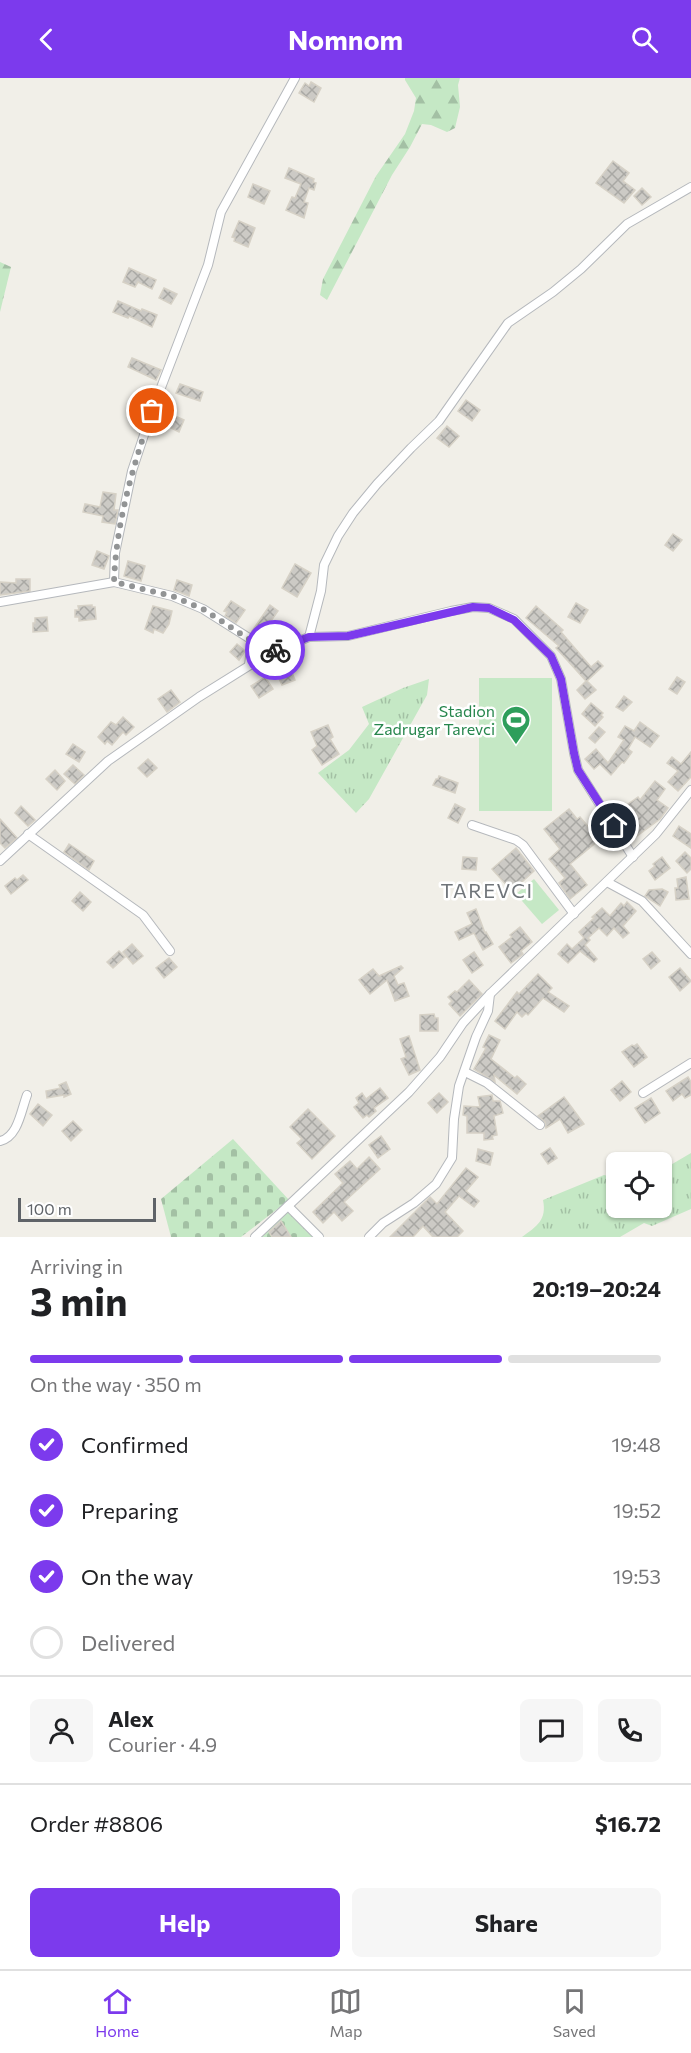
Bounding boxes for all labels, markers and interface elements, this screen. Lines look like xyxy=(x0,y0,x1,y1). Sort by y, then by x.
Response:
icon: back xyxy=(30,23,63,56)
text: Nomnom xyxy=(288,23,403,56)
icon: search xyxy=(628,23,661,56)
pin xyxy=(126,385,177,436)
icon: bag xyxy=(135,394,168,427)
courier xyxy=(245,620,305,680)
icon: bike xyxy=(259,634,292,667)
place label: Stadion Zadrugar Tarevci xyxy=(373,701,495,738)
sports icon: Stadion Zadrugar Tarevci xyxy=(500,704,532,746)
pin xyxy=(588,800,639,851)
icon: home xyxy=(597,809,630,842)
district label: TAREVCI xyxy=(440,878,534,902)
map controls xyxy=(606,1152,672,1218)
button: locate xyxy=(606,1152,672,1218)
scale bar xyxy=(18,1195,156,1222)
text: 100 m xyxy=(27,1199,72,1218)
text: Arriving in xyxy=(30,1254,123,1278)
text: 20:19–20:24 xyxy=(533,1275,661,1302)
text: 3 min xyxy=(30,1276,128,1324)
text: On the way · 350 m xyxy=(30,1372,202,1396)
icon: check xyxy=(30,1428,63,1461)
text: Confirmed xyxy=(81,1431,188,1458)
text: 19:48 xyxy=(611,1432,661,1456)
icon: check xyxy=(30,1494,63,1527)
text: Preparing xyxy=(81,1497,178,1524)
text: 19:52 xyxy=(613,1498,661,1522)
icon: check xyxy=(30,1560,63,1593)
text: On the way xyxy=(81,1563,193,1590)
text: 19:53 xyxy=(613,1564,661,1588)
text: Delivered xyxy=(81,1629,175,1656)
button: person xyxy=(30,1699,93,1762)
button: chat xyxy=(520,1699,583,1762)
button: phone xyxy=(598,1699,661,1762)
text: Alex xyxy=(108,1705,154,1732)
text: Courier · 4.9 xyxy=(108,1732,217,1756)
text: Order #8806 xyxy=(30,1810,163,1837)
text: $16.72 xyxy=(595,1810,661,1837)
button: Help xyxy=(30,1888,340,1957)
button: Share xyxy=(352,1888,661,1957)
tab: Home xyxy=(95,1985,139,2040)
tab: Map xyxy=(329,1985,362,2040)
tab: Saved xyxy=(553,1985,596,2040)

